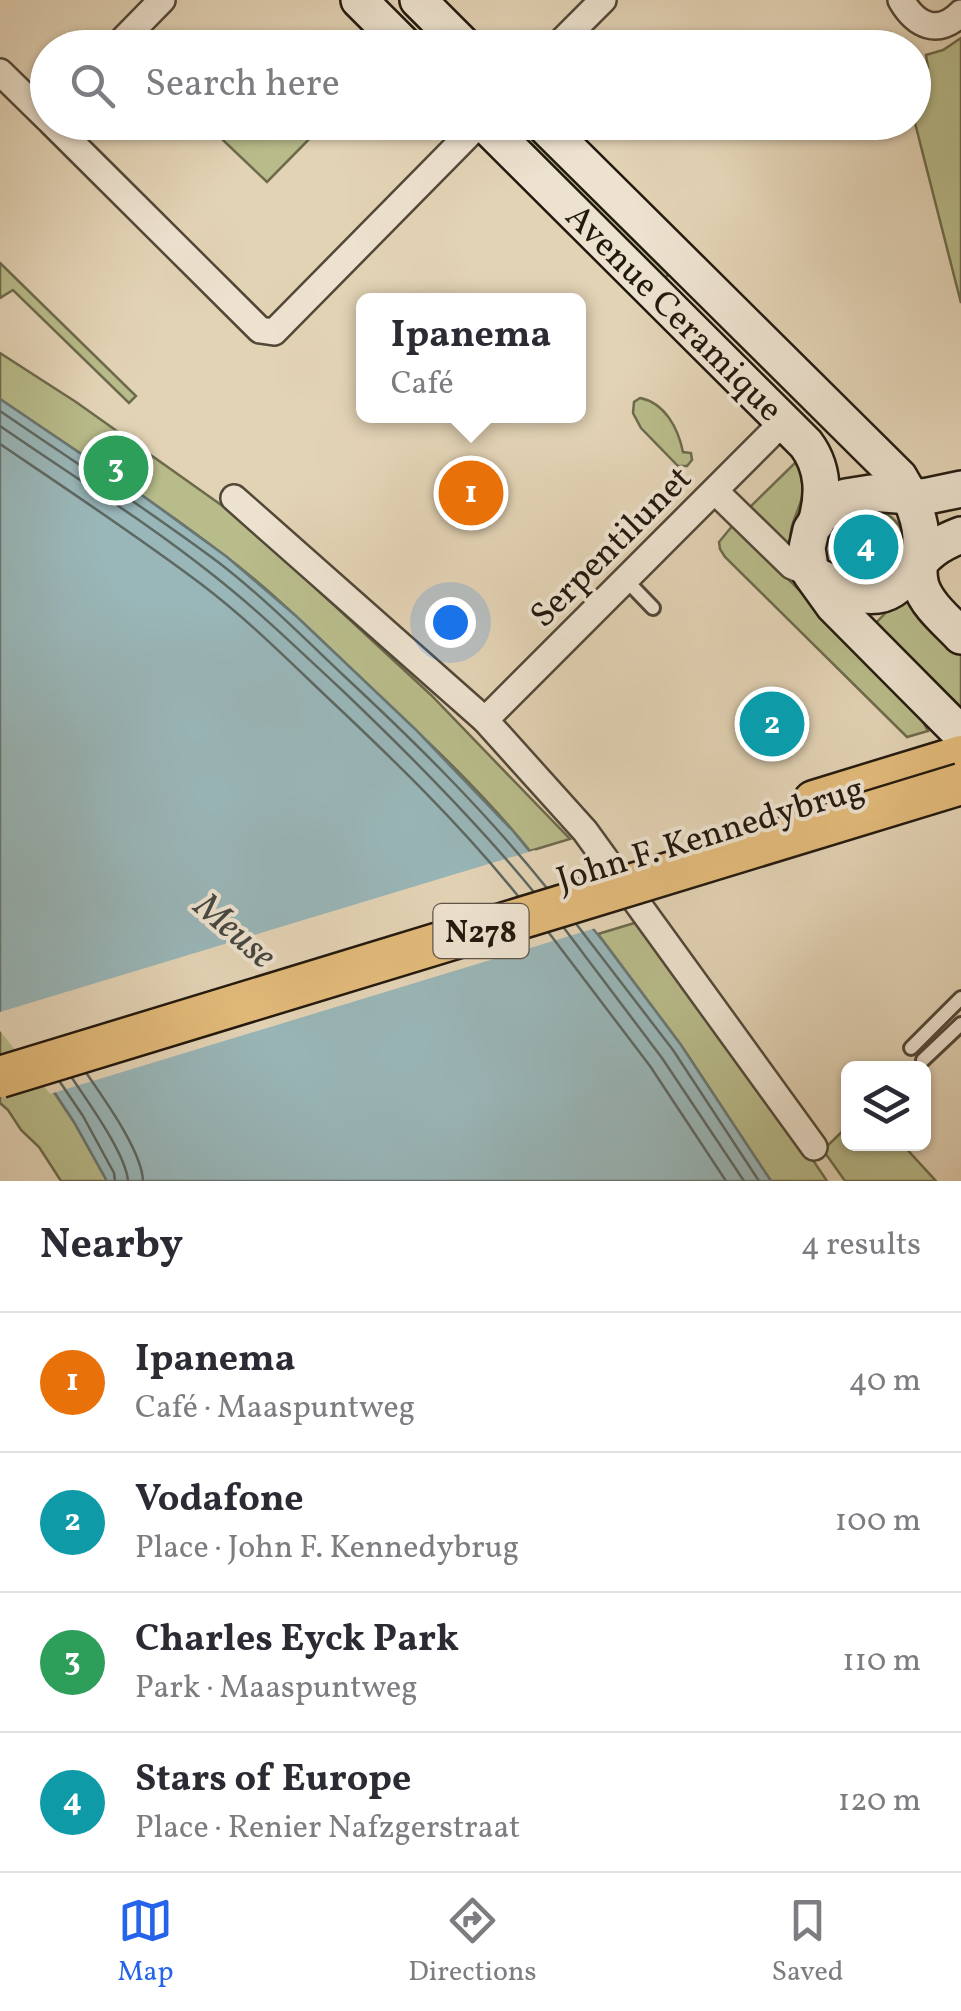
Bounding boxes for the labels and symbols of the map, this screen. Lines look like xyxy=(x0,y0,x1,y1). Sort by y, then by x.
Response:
street label: Avenue Ceramique xyxy=(553,195,792,434)
pin: 3 xyxy=(84,430,148,506)
pin: 1 xyxy=(438,456,504,530)
street label: Serpentilunet xyxy=(521,457,704,640)
pin: 4 xyxy=(834,510,898,584)
your location xyxy=(425,597,476,648)
pin: 2 xyxy=(740,686,804,762)
street label: John F. Kennedybrug xyxy=(551,766,870,905)
water label: Meuse xyxy=(180,881,286,983)
road number: N278 xyxy=(434,904,528,958)

